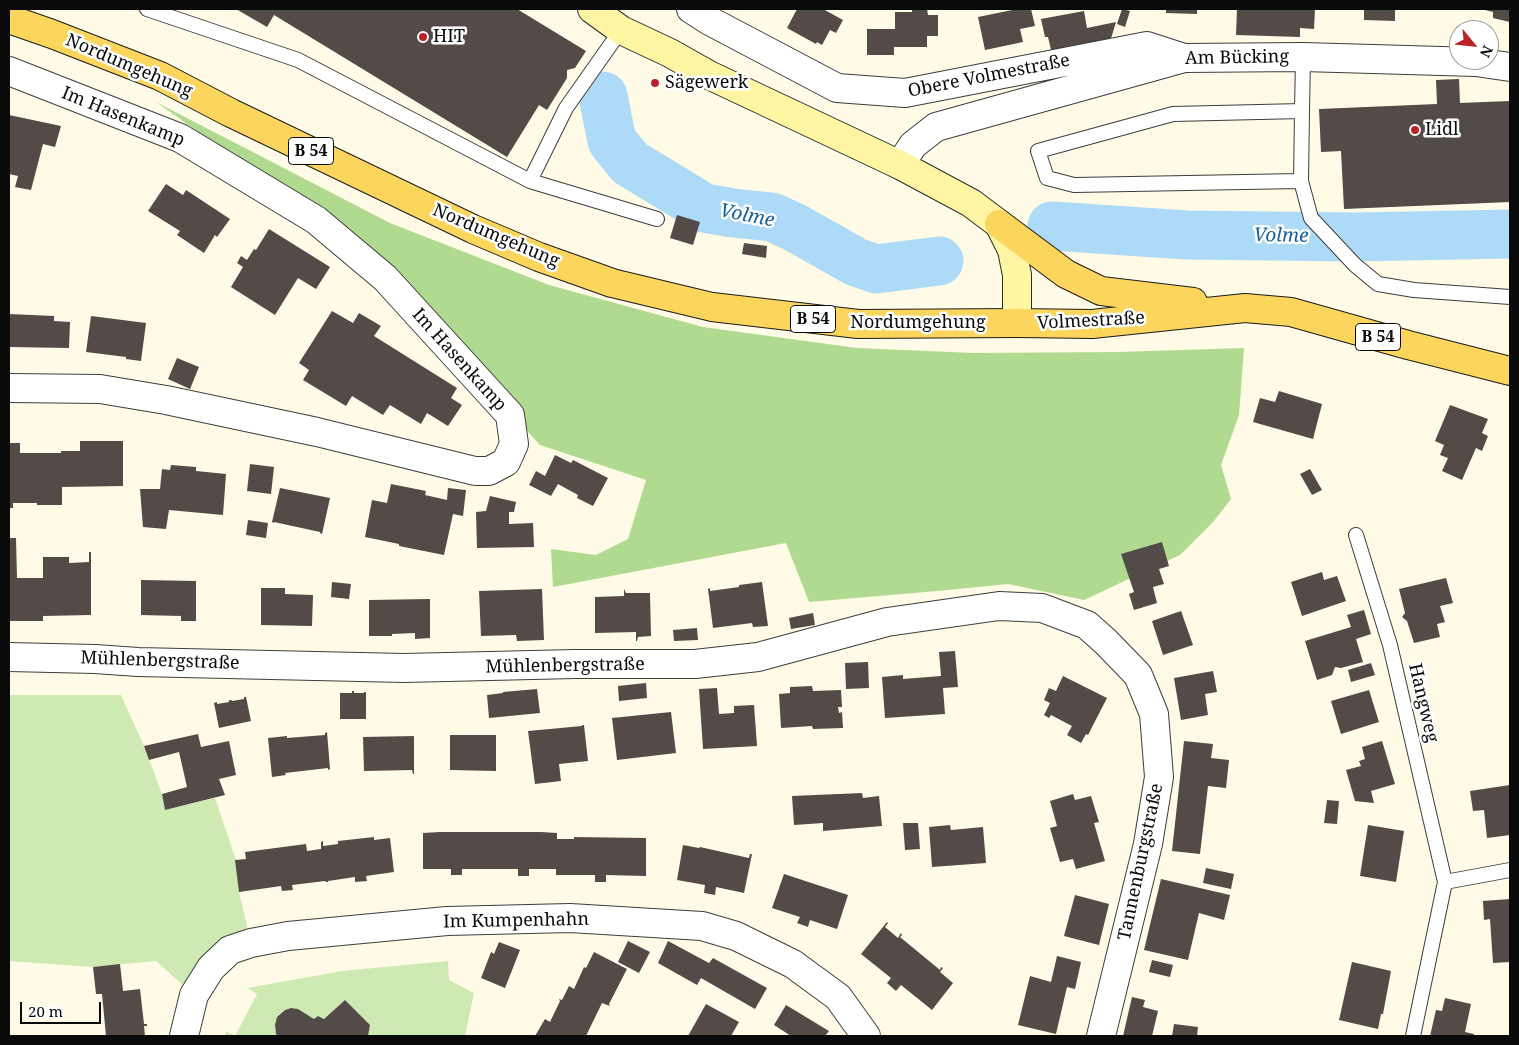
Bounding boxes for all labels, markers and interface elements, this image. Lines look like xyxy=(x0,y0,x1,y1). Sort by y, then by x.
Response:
north arrow xyxy=(1449,20,1499,70)
place label: HIT xyxy=(433,26,465,48)
street label: Nordumgehung xyxy=(62,30,196,102)
marker: HIT xyxy=(417,31,429,43)
text: N xyxy=(1476,42,1498,61)
street label: Am Bücking xyxy=(1185,46,1289,70)
street label: Obere Volmestraße xyxy=(906,50,1072,102)
place label: Sägewerk xyxy=(665,72,748,94)
marker: Sägewerk xyxy=(649,77,661,89)
street label: Im Hasenkamp xyxy=(58,82,188,152)
place label: Lidl xyxy=(1425,119,1459,141)
marker: Lidl xyxy=(1409,124,1421,136)
road number: B 54 xyxy=(288,138,334,164)
street label: Nordumgehung xyxy=(429,200,563,272)
water label: Volme xyxy=(718,200,776,232)
water label: Volme xyxy=(1253,224,1309,248)
street label: Im Hasenkamp xyxy=(407,304,511,416)
road number: B 54 xyxy=(790,306,836,332)
street label: Volmestraße xyxy=(1037,307,1145,335)
street label: Nordumgehung xyxy=(850,312,986,334)
road number: B 54 xyxy=(1356,324,1400,351)
street label: Mühlenbergstraße xyxy=(80,647,240,675)
street label: Mühlenbergstraße xyxy=(485,654,645,678)
street label: Hangweg xyxy=(1403,661,1443,745)
street label: Tannenburgstraße xyxy=(1114,782,1168,942)
street label: Im Kumpenhahn xyxy=(443,909,589,933)
scale bar xyxy=(22,992,104,1024)
text: 20 m xyxy=(28,1001,63,1021)

